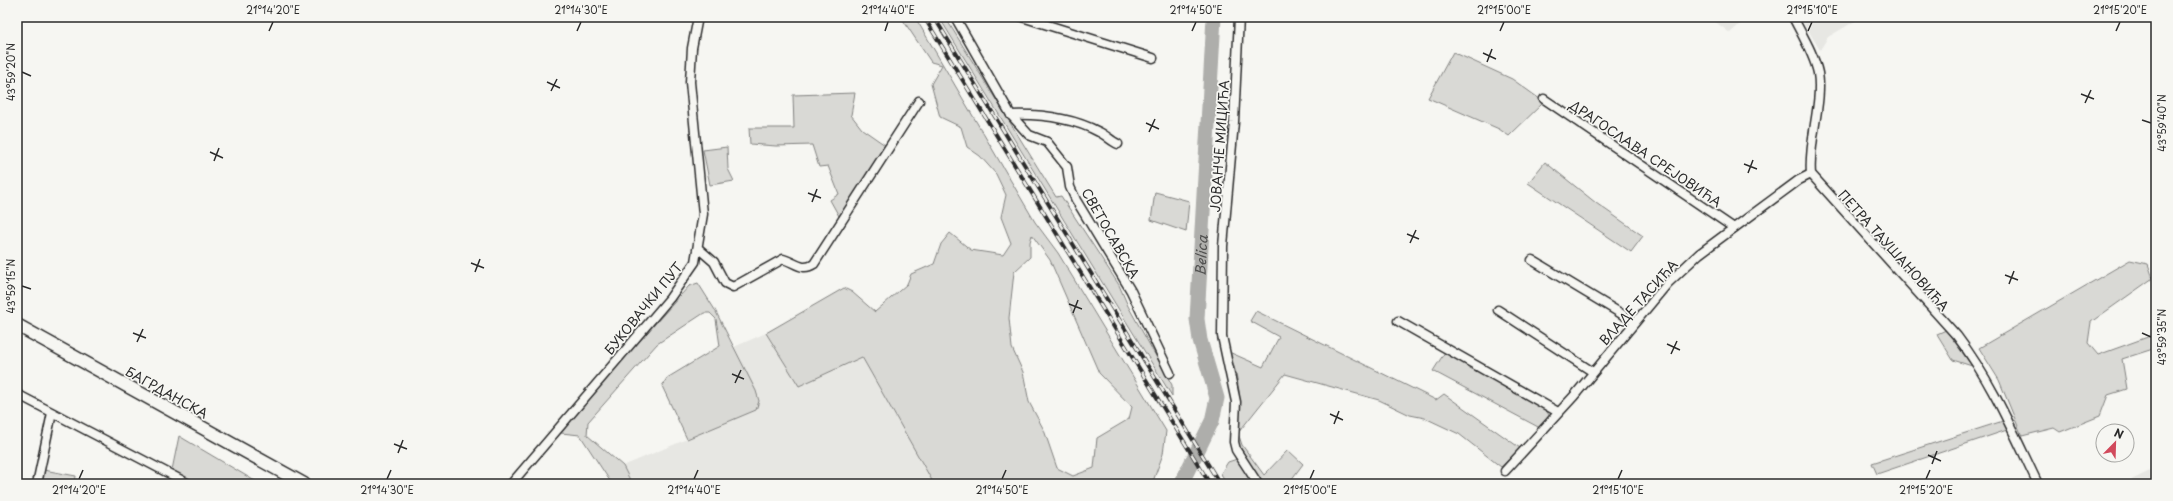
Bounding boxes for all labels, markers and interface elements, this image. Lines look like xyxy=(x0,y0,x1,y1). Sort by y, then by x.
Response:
text: 21°14'20"E xyxy=(246,2,300,17)
text: 21°14'30"E xyxy=(554,2,608,17)
text: 21°14'40"E xyxy=(861,2,915,17)
text: 21°14'50"E xyxy=(1169,2,1223,17)
text: 21°15'00"E xyxy=(1477,2,1531,17)
text: 21°15'10"E xyxy=(1786,2,1838,17)
text: 21°15'20"E xyxy=(2093,2,2147,17)
text: 43°59'20"N xyxy=(3,43,18,101)
street label: ЈОВАНЧЕ МИЦИЋА xyxy=(1205,79,1233,213)
street label: ДРАГОСЛАВА СРЕЈОВИЋА xyxy=(1565,94,1726,211)
text: 43°59'40"N xyxy=(2154,94,2169,152)
street label: СВЕТОСАВСКА xyxy=(1077,184,1145,282)
street label: ПЕТРА ТАУШАНОВИЋА xyxy=(1834,185,1954,315)
water label: Belica xyxy=(1189,233,1212,276)
street label: ВЛАДЕ ТАСИЋА xyxy=(1594,255,1682,349)
text: 43°59'15"N xyxy=(3,258,18,313)
street label: БУКОВАЧКИ ПУТ xyxy=(600,258,686,358)
text: 43°59'35"N xyxy=(2154,309,2169,365)
street label: БАГРДАНСКА xyxy=(122,361,212,423)
north arrow xyxy=(2095,423,2135,463)
text: N xyxy=(2112,424,2127,443)
text: 21°14'20"E xyxy=(52,482,106,497)
text: 21°14'30"E xyxy=(360,482,414,497)
text: 21°14'40"E xyxy=(667,482,721,497)
text: 21°14'50"E xyxy=(975,482,1029,497)
text: 21°15'00"E xyxy=(1283,482,1337,497)
text: 21°15'10"E xyxy=(1592,482,1644,497)
text: 21°15'20"E xyxy=(1899,482,1953,497)

